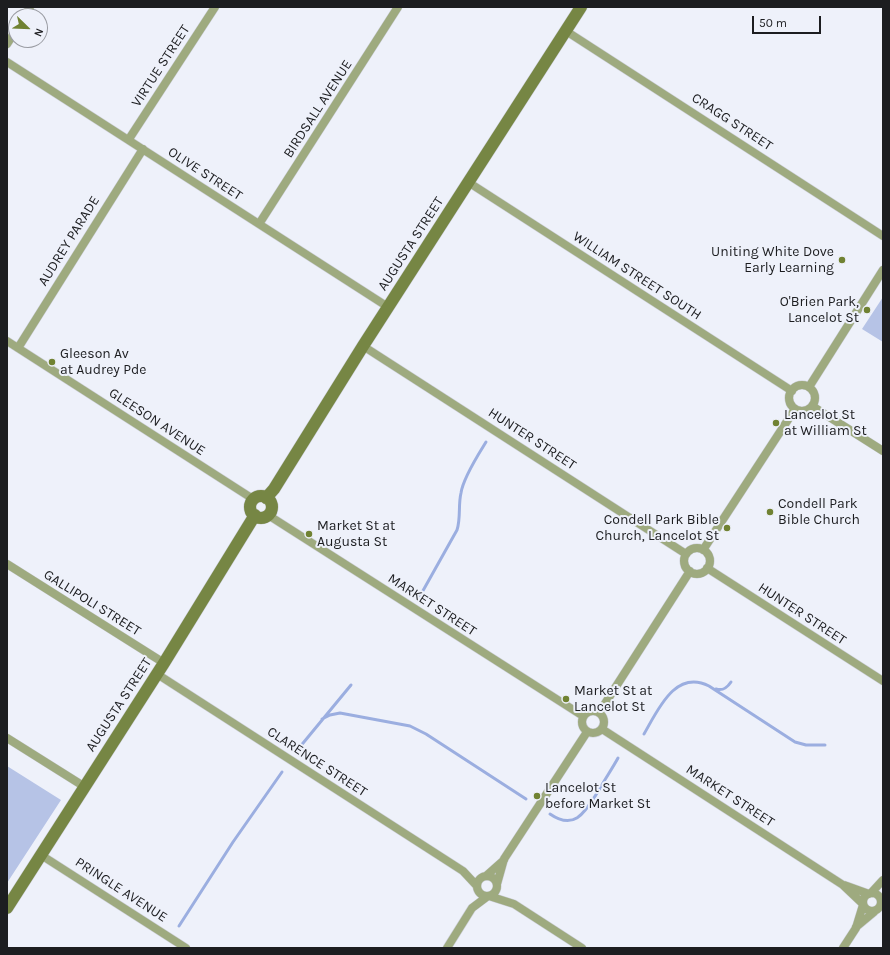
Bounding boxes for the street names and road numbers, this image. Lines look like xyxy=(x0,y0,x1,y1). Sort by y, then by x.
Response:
street label: VIRTUE STREET xyxy=(128,22,194,110)
street label: BIRDSALL AVENUE xyxy=(280,57,356,161)
street label: CRAGG STREET xyxy=(688,90,776,154)
street label: OLIVE STREET xyxy=(165,144,245,204)
street label: AUDREY PARADE xyxy=(35,193,103,289)
street label: AUGUSTA STREET xyxy=(374,194,448,294)
street label: WILLIAM STREET SOUTH xyxy=(570,228,704,324)
street label: GLEESON AVENUE xyxy=(106,385,208,459)
street label: HUNTER STREET xyxy=(485,404,579,474)
street label: GALLIPOLI STREET xyxy=(40,566,144,640)
street label: MARKET STREET xyxy=(385,570,479,640)
street label: HUNTER STREET xyxy=(755,579,849,649)
street label: AUGUSTA STREET xyxy=(82,655,156,755)
street label: CLARENCE STREET xyxy=(264,723,370,801)
street label: MARKET STREET xyxy=(683,761,777,831)
street label: PRINGLE AVENUE xyxy=(72,854,170,926)

